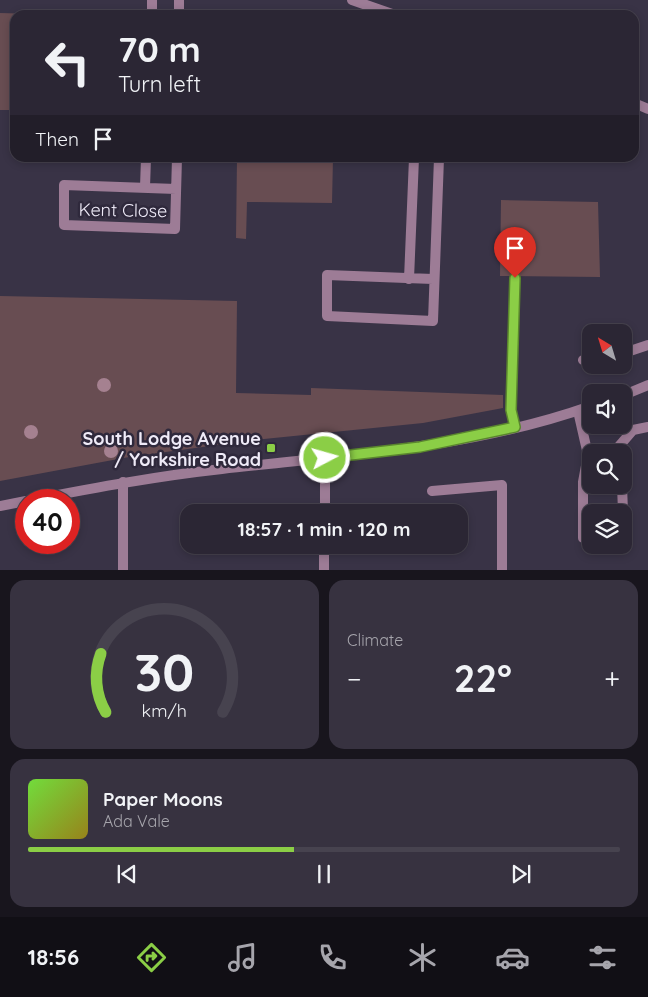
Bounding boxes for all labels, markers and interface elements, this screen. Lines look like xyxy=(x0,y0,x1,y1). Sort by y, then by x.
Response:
text: 70 m xyxy=(118,27,201,71)
icon: left xyxy=(35,30,100,95)
text: Turn left xyxy=(118,70,201,98)
icon: arrive xyxy=(89,125,117,153)
text: Then xyxy=(35,127,79,151)
street label: Kent Close xyxy=(79,198,167,222)
pin xyxy=(494,227,536,278)
icon: arrive xyxy=(501,234,529,262)
north arrow xyxy=(582,324,632,374)
map controls xyxy=(582,324,632,554)
button: sound xyxy=(582,384,632,434)
place label: South Lodge Avenue / Yorkshire Road xyxy=(83,427,261,471)
position arrow xyxy=(298,431,350,483)
marker: South Lodge Avenue / Yorkshire Road xyxy=(265,442,277,454)
button: search xyxy=(582,444,632,494)
speed limit sign: 40 xyxy=(15,489,80,554)
button: layers xyxy=(582,504,632,554)
text: 18:57 · 1 min · 120 m xyxy=(238,517,410,541)
text: Climate xyxy=(347,630,403,650)
text: 30 xyxy=(135,639,194,704)
text: 22° xyxy=(454,654,512,702)
text: − xyxy=(347,661,362,696)
text: + xyxy=(604,661,620,696)
text: km/h xyxy=(142,699,187,721)
text: Paper Moons xyxy=(103,787,223,811)
text: Ada Vale xyxy=(103,811,170,831)
icon: previous xyxy=(113,860,141,888)
icon: pause xyxy=(310,860,338,888)
icon: next xyxy=(507,860,535,888)
icon: directions xyxy=(134,940,169,975)
icon: music xyxy=(225,940,260,975)
icon: phone xyxy=(315,940,350,975)
icon: climate xyxy=(405,940,440,975)
icon: car xyxy=(495,940,530,975)
icon: filters xyxy=(585,940,620,975)
text: 18:56 xyxy=(28,943,79,971)

